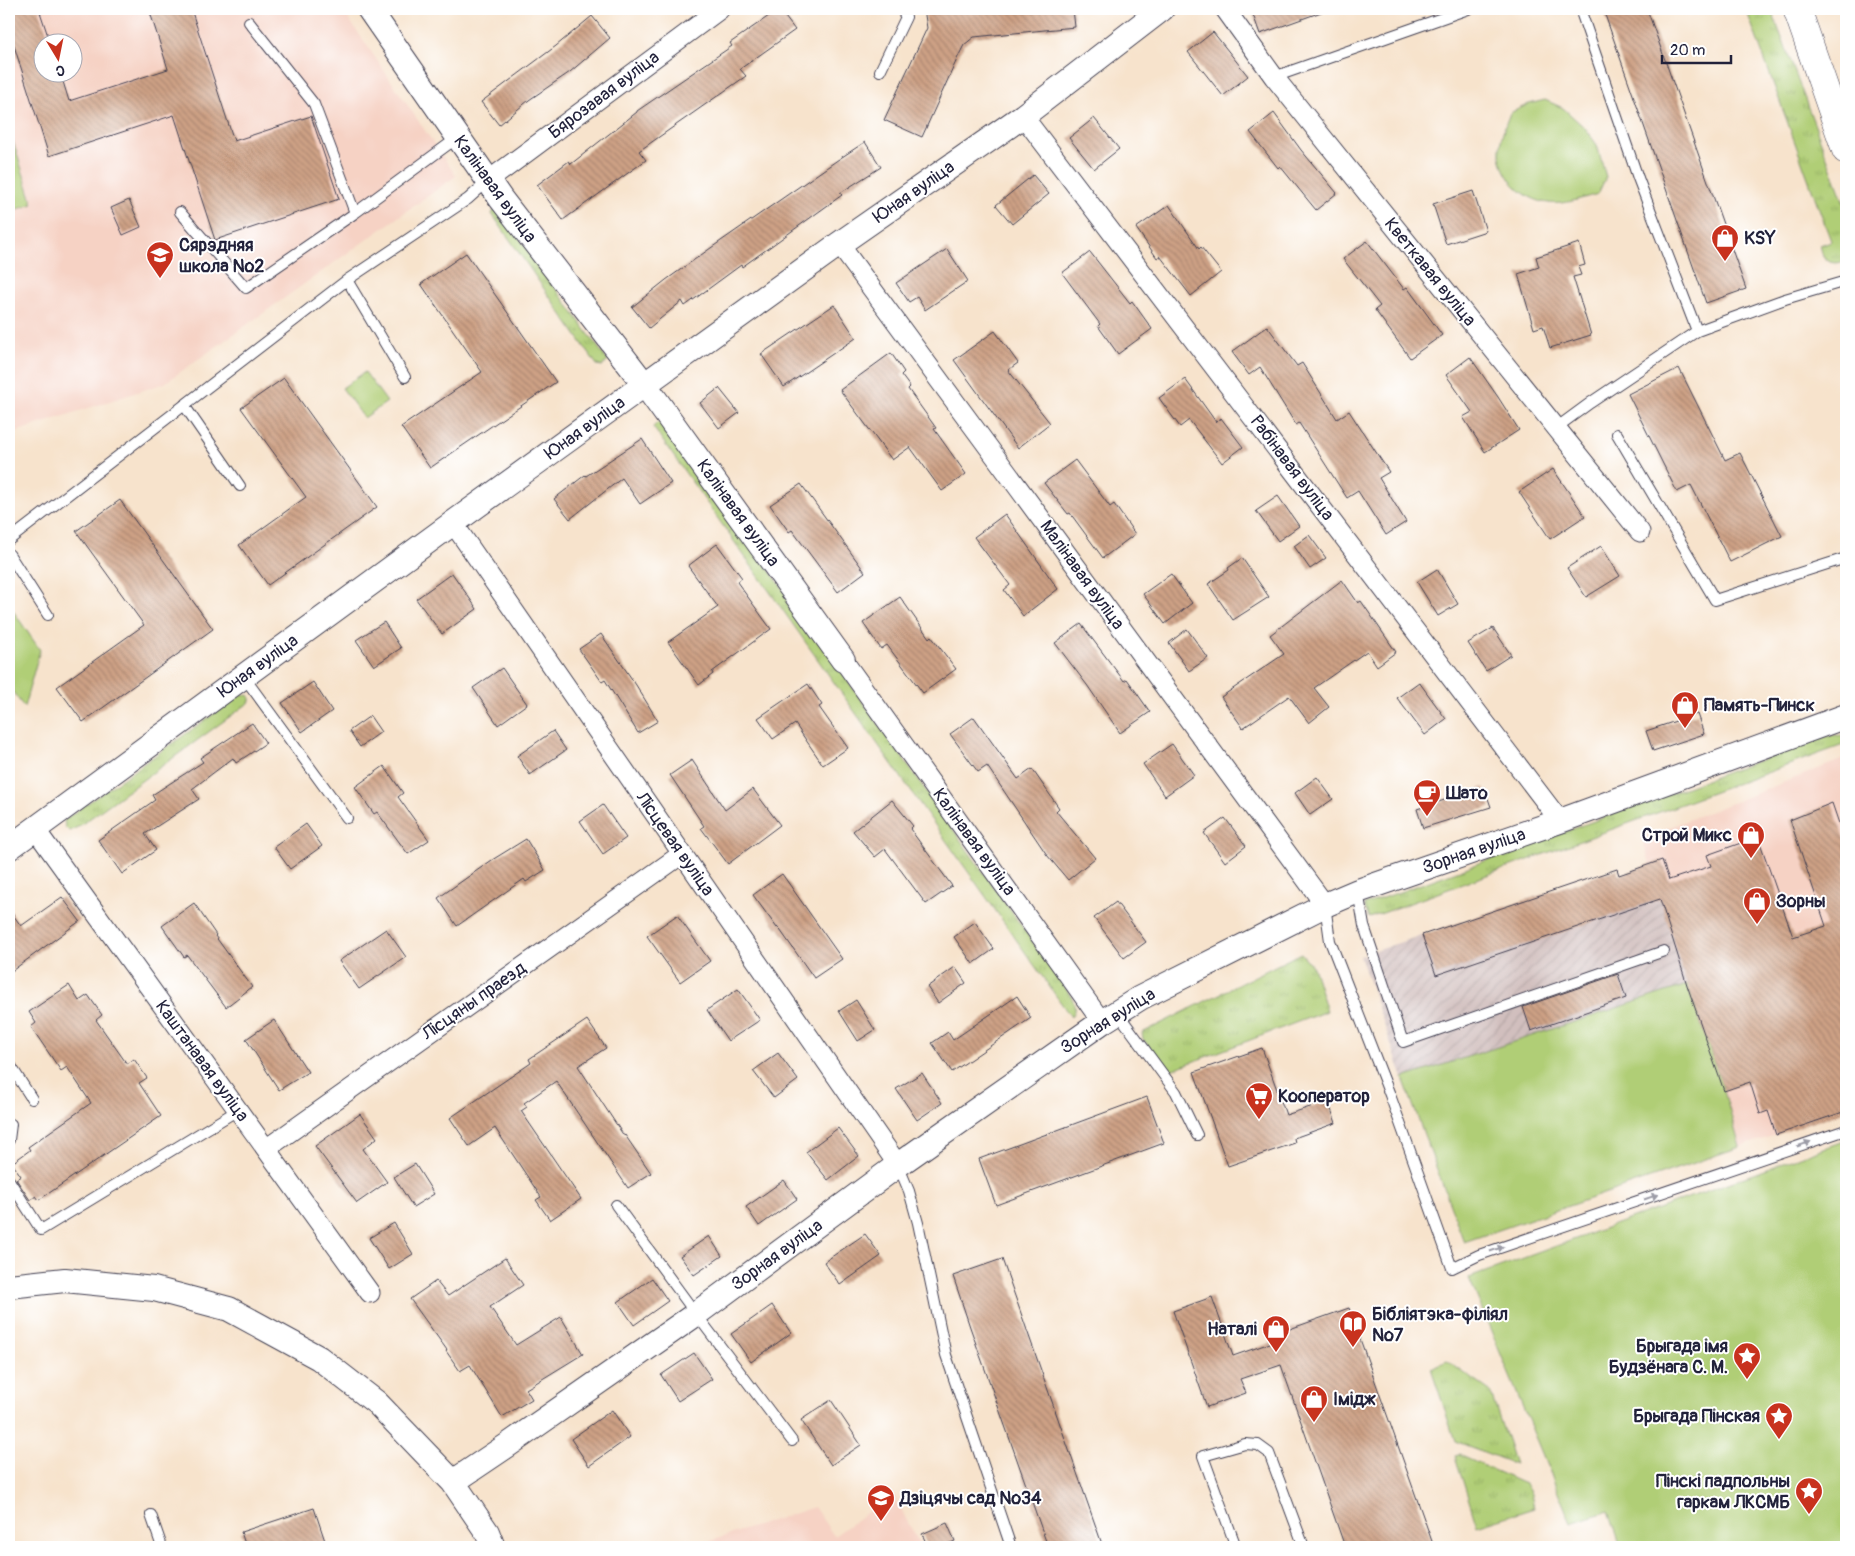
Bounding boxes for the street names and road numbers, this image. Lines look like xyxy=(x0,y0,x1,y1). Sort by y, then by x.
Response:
street label: Бярозавая вуліца xyxy=(544,46,664,144)
street label: Калінавая вуліца xyxy=(448,131,542,247)
street label: Юная вуліца xyxy=(869,156,959,228)
street label: Кветкавая вуліца xyxy=(1379,213,1481,331)
street label: Юная вуліца xyxy=(540,391,630,465)
street label: Рабінавая вуліца xyxy=(1245,411,1339,525)
street label: Калінавая вуліца xyxy=(691,455,785,571)
street label: Малінавая вуліца xyxy=(1035,516,1129,634)
street label: Юная вуліца xyxy=(213,629,303,703)
street label: Калінавая вуліца xyxy=(927,784,1021,900)
street label: Лісцевая вуліца xyxy=(630,787,719,900)
street label: Зорная вуліца xyxy=(1419,823,1529,879)
street label: Лісцяны праезд xyxy=(417,957,531,1046)
street label: Зорная вуліца xyxy=(1056,983,1160,1059)
street label: Каштанавая вуліца xyxy=(150,996,254,1126)
street label: Зорная вуліца xyxy=(727,1214,827,1296)

